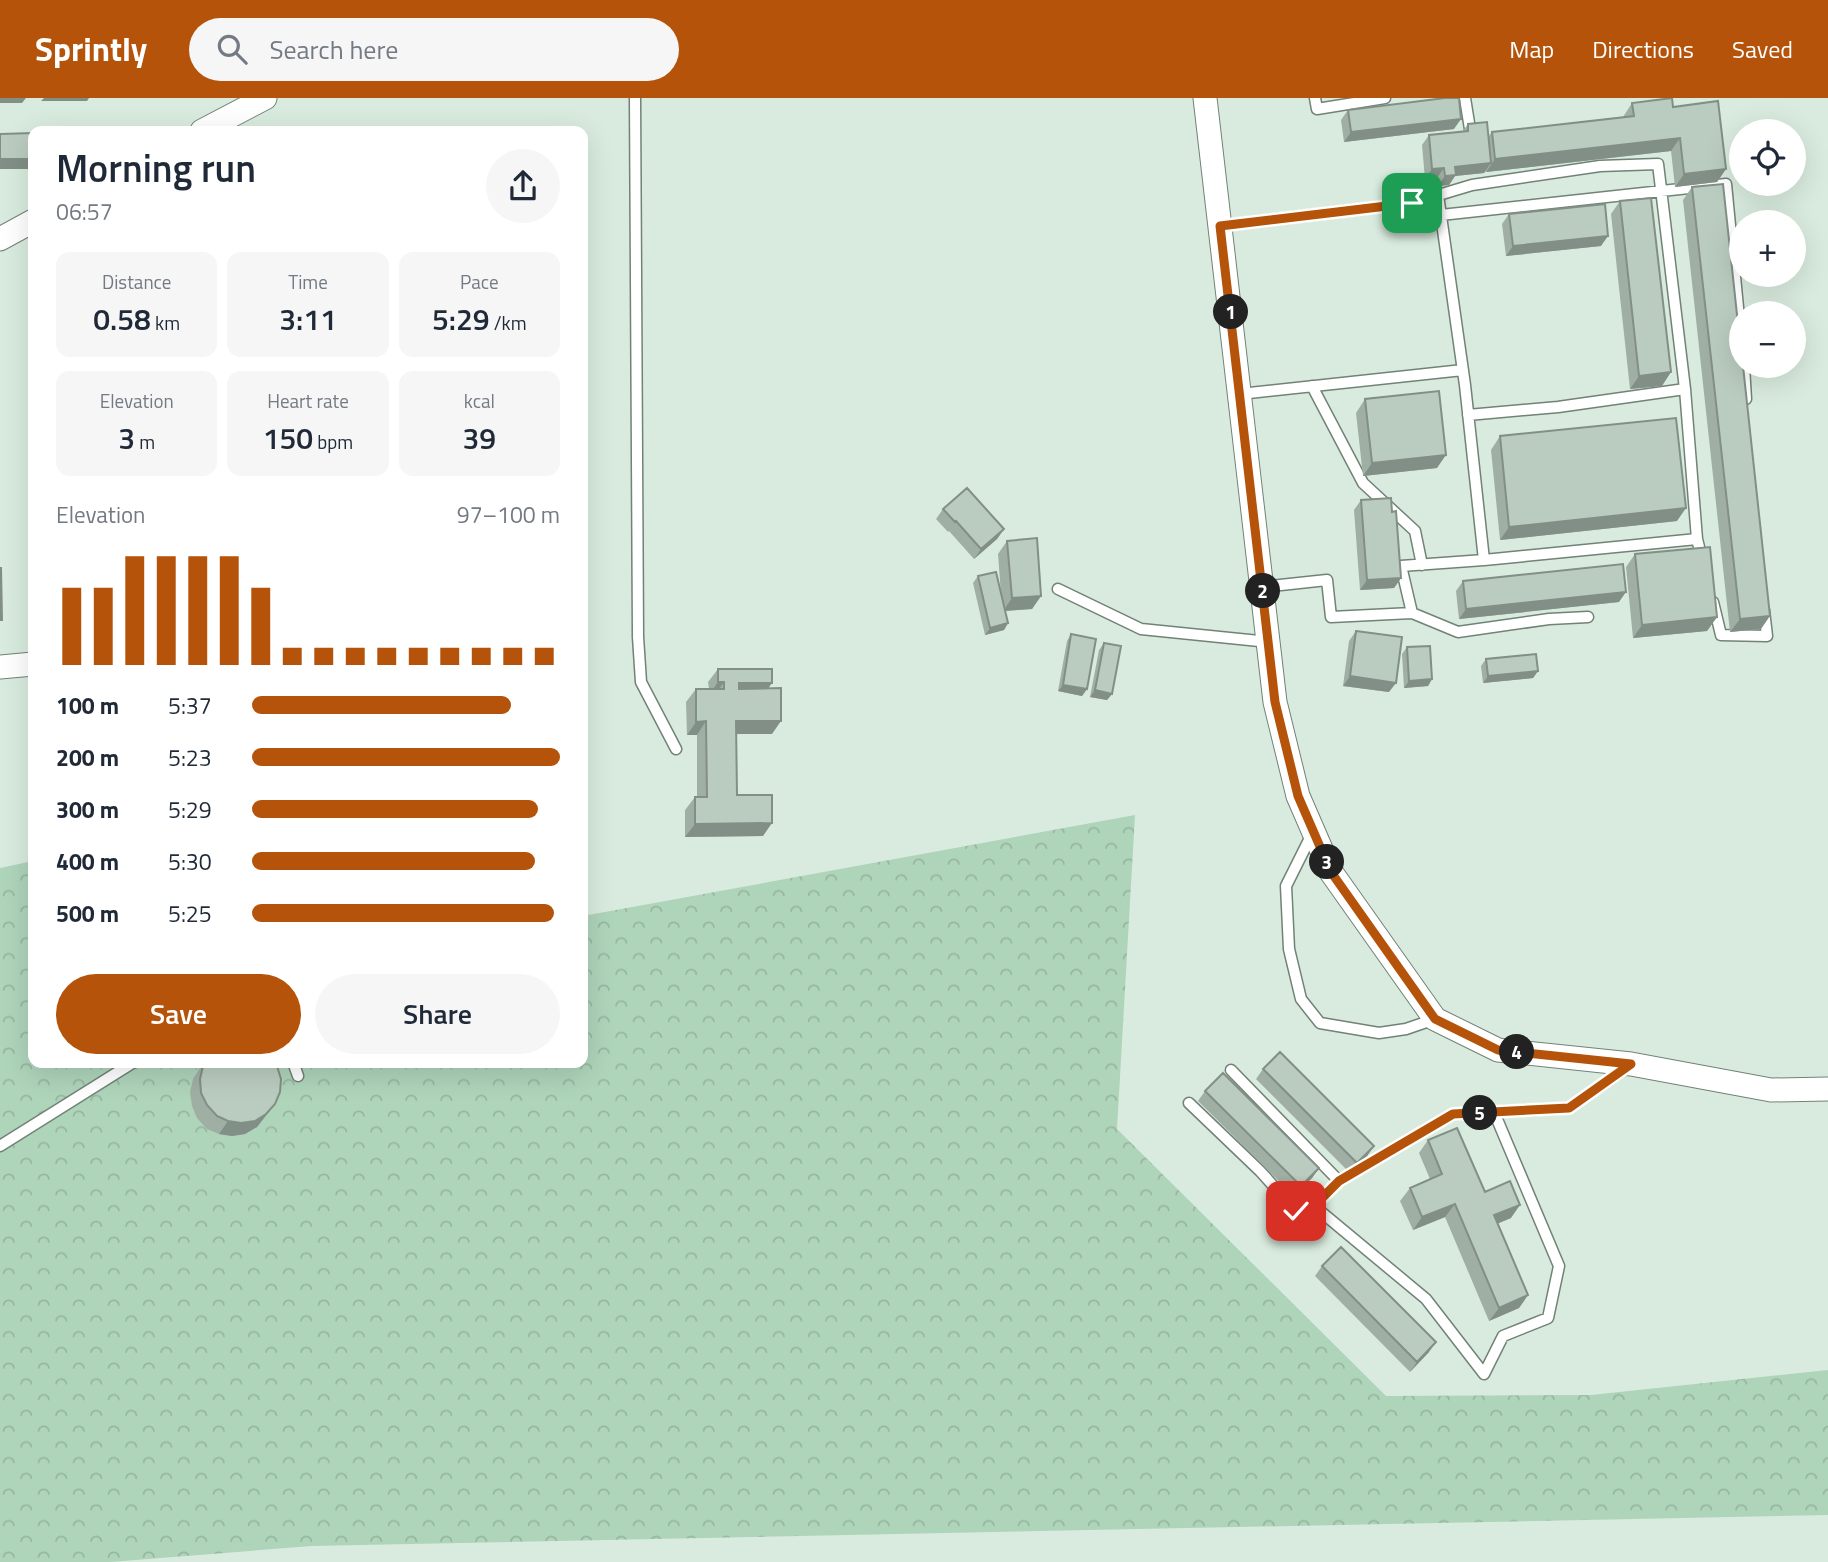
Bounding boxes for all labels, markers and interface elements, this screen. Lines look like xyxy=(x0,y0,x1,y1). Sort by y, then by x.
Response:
search box xyxy=(189,18,679,81)
text: Sprintly xyxy=(35,24,147,74)
icon: search xyxy=(213,30,251,68)
text: Search here xyxy=(269,30,398,69)
text: Map xyxy=(1509,31,1554,67)
text: Directions xyxy=(1592,31,1694,67)
text: Saved xyxy=(1732,31,1793,67)
map controls xyxy=(1729,119,1806,378)
button: locate xyxy=(1729,119,1806,196)
text: Morning run xyxy=(56,139,256,197)
button: share xyxy=(486,149,560,223)
pin xyxy=(1382,173,1442,233)
icon: arrive xyxy=(1393,184,1431,222)
text: 06:57 xyxy=(56,194,113,229)
button: + xyxy=(1729,210,1806,287)
text: Distance xyxy=(102,267,171,296)
text: Time xyxy=(288,267,328,296)
text: Pace xyxy=(460,267,499,296)
pin: 1 xyxy=(1214,294,1248,330)
text: 0.58 xyxy=(93,296,151,342)
text: 3:11 xyxy=(279,296,337,342)
text: 5:29 xyxy=(432,296,490,342)
text: 1 xyxy=(1225,297,1236,326)
button: − xyxy=(1729,301,1806,378)
text: km xyxy=(151,308,180,337)
text: /km xyxy=(490,308,527,337)
text: Elevation xyxy=(100,386,174,415)
text: Heart rate xyxy=(267,386,349,415)
text: kcal xyxy=(464,386,495,415)
text: 3 xyxy=(118,415,135,461)
text: 150 xyxy=(263,415,313,461)
text: 39 xyxy=(463,415,496,461)
text: m xyxy=(135,427,155,456)
text: bpm xyxy=(313,427,353,456)
text: Elevation xyxy=(56,497,145,532)
text: 97–100 m xyxy=(457,497,560,532)
pin: 2 xyxy=(1246,574,1280,608)
text: 2 xyxy=(1257,576,1268,605)
text: 100 m xyxy=(56,688,119,723)
text: 5:37 xyxy=(168,688,212,723)
text: 200 m xyxy=(56,740,119,775)
text: 5:23 xyxy=(168,740,212,775)
text: 300 m xyxy=(56,792,119,827)
text: 5:29 xyxy=(168,792,212,827)
text: 400 m xyxy=(56,844,119,879)
text: 5:30 xyxy=(168,844,212,879)
pin: 3 xyxy=(1310,844,1344,880)
text: 3 xyxy=(1321,847,1332,876)
text: 500 m xyxy=(56,896,119,931)
text: 5:25 xyxy=(168,896,212,931)
button: Save xyxy=(56,974,301,1054)
button: Share xyxy=(315,974,560,1054)
pin: 4 xyxy=(1500,1034,1534,1070)
text: 4 xyxy=(1511,1037,1522,1066)
pin: 5 xyxy=(1462,1096,1498,1130)
text: 5 xyxy=(1474,1098,1485,1127)
pin xyxy=(1266,1181,1326,1241)
icon: check xyxy=(1277,1192,1315,1230)

